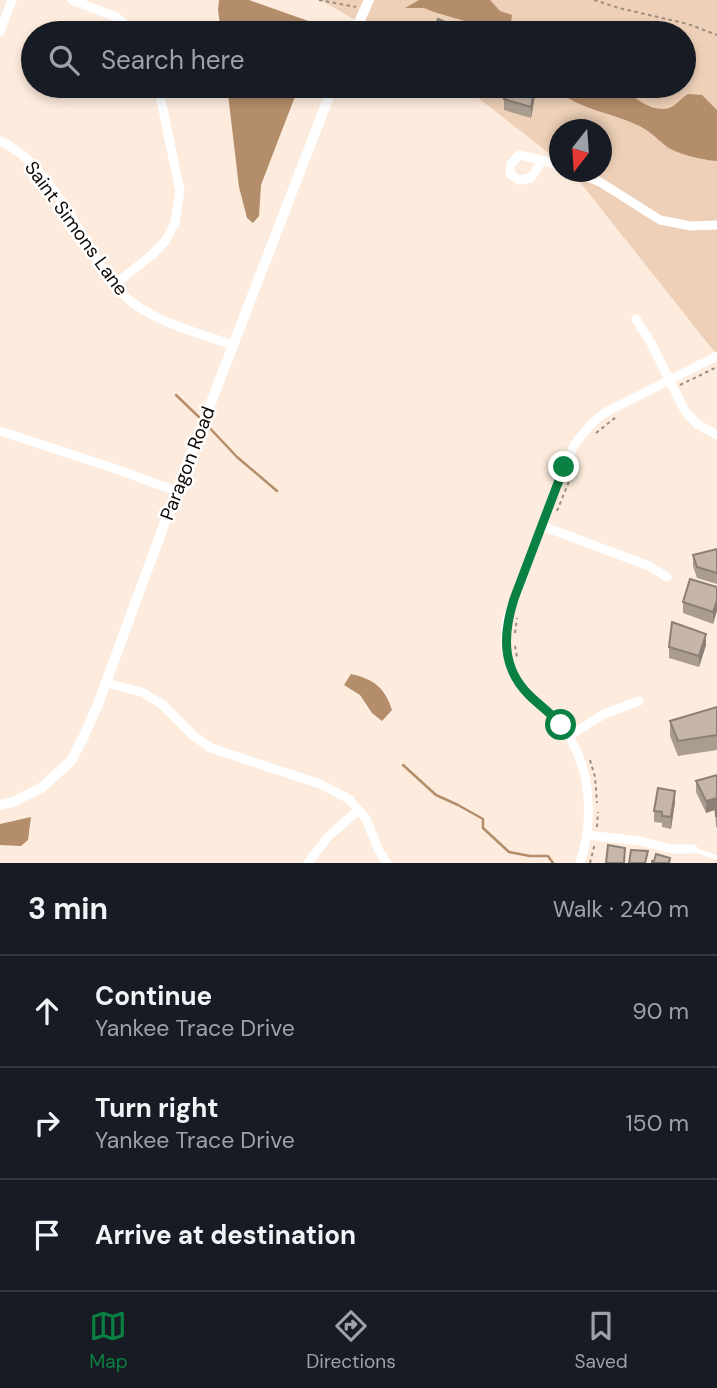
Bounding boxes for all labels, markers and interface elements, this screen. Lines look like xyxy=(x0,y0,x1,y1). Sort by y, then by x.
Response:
search box xyxy=(21,21,696,98)
icon: search xyxy=(45,41,83,79)
text: Search here xyxy=(101,43,244,77)
north arrow xyxy=(549,119,612,182)
street label: Saint Simons Lane xyxy=(19,156,134,301)
street label: Paragon Road xyxy=(154,403,221,524)
route end xyxy=(548,451,579,482)
route start xyxy=(545,709,576,740)
text: 3 min xyxy=(28,889,108,928)
text: Walk · 240 m xyxy=(553,894,689,924)
text: Continue xyxy=(95,979,212,1013)
icon: ahead xyxy=(28,992,66,1030)
text: 90 m xyxy=(632,996,689,1026)
text: Yankee Trace Drive xyxy=(95,1013,295,1043)
text: Turn right xyxy=(95,1091,219,1125)
icon: right xyxy=(28,1104,66,1142)
text: 150 m xyxy=(625,1108,689,1138)
text: Yankee Trace Drive xyxy=(95,1125,295,1155)
icon: arrive xyxy=(28,1216,66,1254)
text: Arrive at destination xyxy=(95,1218,356,1252)
tab: Map xyxy=(89,1307,128,1374)
tab: Directions xyxy=(306,1307,396,1374)
tab: Saved xyxy=(574,1307,628,1374)

